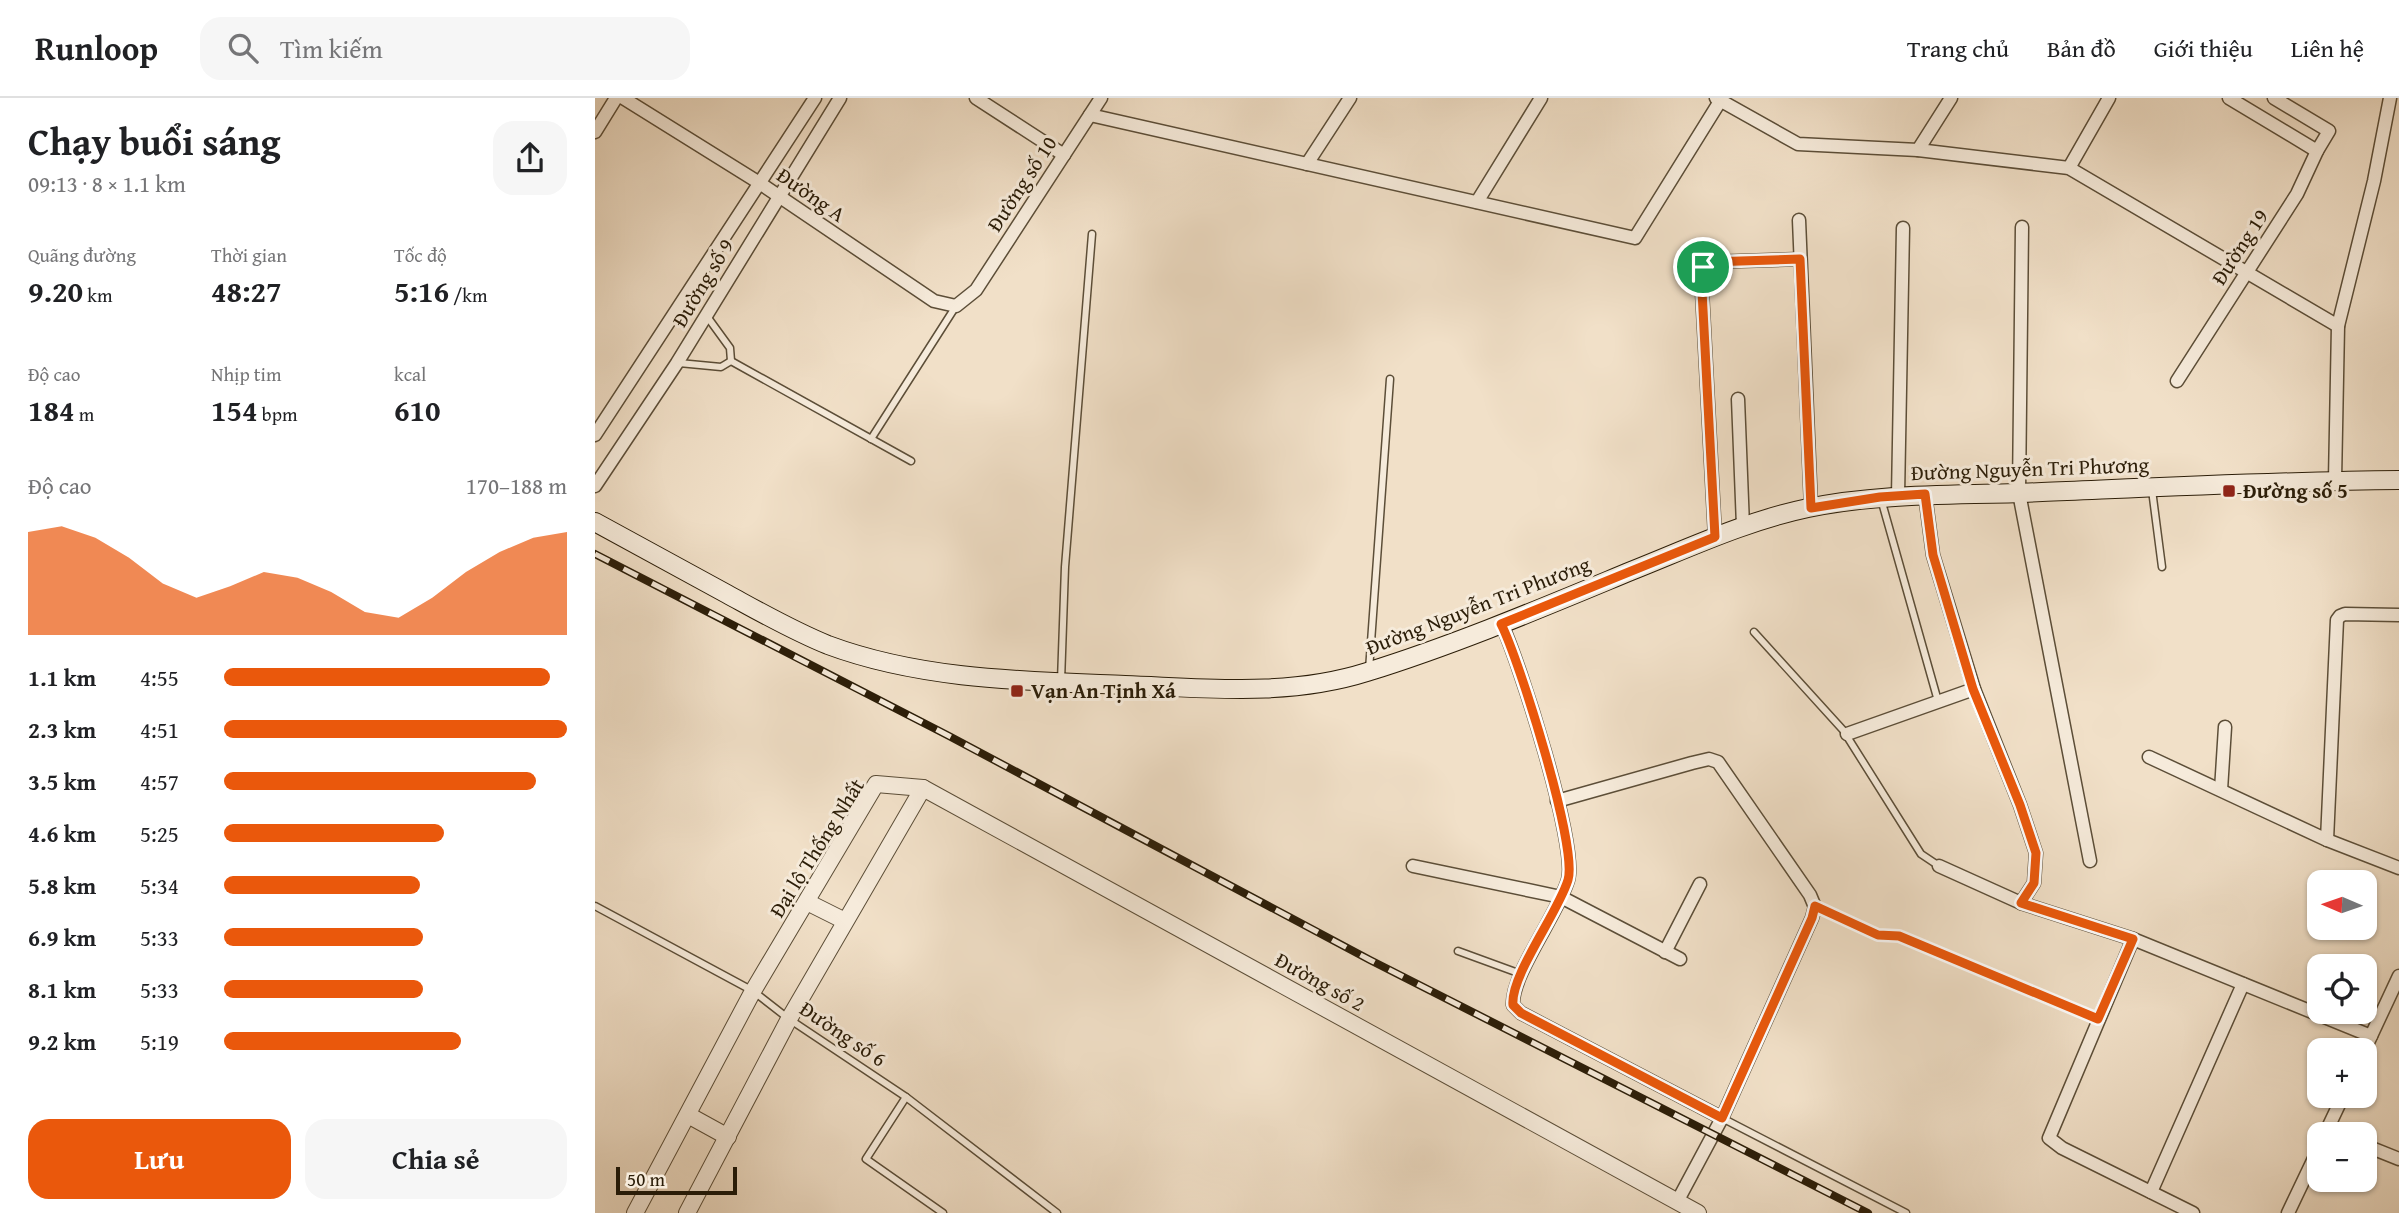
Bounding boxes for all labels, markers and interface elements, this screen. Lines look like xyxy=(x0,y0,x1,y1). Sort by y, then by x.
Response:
search box xyxy=(200,17,690,80)
text: Runloop xyxy=(35,24,158,72)
icon: search xyxy=(224,29,262,67)
text: Tìm kiếm xyxy=(280,29,383,68)
text: Trang chủ xyxy=(1907,31,2009,66)
text: Bản đồ xyxy=(2047,31,2116,66)
text: Giới thiệu xyxy=(2154,31,2253,66)
text: Liên hệ xyxy=(2291,31,2364,66)
text: Chạy buổi sáng xyxy=(28,113,281,169)
button: share xyxy=(493,121,567,195)
street label: Đường số 10 xyxy=(979,130,1064,238)
street label: Đường A xyxy=(771,160,852,230)
text: 09:13 · 8 × 1.1 km xyxy=(28,167,186,200)
street label: Đường 19 xyxy=(2203,203,2276,291)
street label: Đường số 9 xyxy=(664,233,741,333)
pin xyxy=(1673,237,1733,297)
text: Quãng đường xyxy=(28,241,136,269)
text: Thời gian xyxy=(211,241,287,269)
text: Tốc độ xyxy=(394,241,447,269)
icon: arrive xyxy=(1684,248,1722,286)
text: 9.20 xyxy=(28,269,83,313)
text: 48:27 xyxy=(211,269,282,313)
text: 5:16 xyxy=(394,269,449,313)
text: km xyxy=(83,281,112,309)
text: /km xyxy=(449,281,487,309)
text: Độ cao xyxy=(28,360,81,388)
text: Nhịp tim xyxy=(211,360,281,388)
text: kcal xyxy=(394,360,426,388)
text: 184 xyxy=(28,388,75,432)
text: 154 xyxy=(211,388,258,432)
text: 610 xyxy=(394,388,441,432)
text: m xyxy=(75,400,94,428)
text: bpm xyxy=(258,400,297,428)
street label: Đường Nguyễn Tri Phương xyxy=(1910,449,2150,488)
text: Độ cao xyxy=(28,469,92,502)
text: 170–188 m xyxy=(466,469,567,502)
place label: Đường số 5 xyxy=(2243,475,2348,506)
marker: Đường số 5 xyxy=(2221,483,2237,499)
street label: Đường Nguyễn Tri Phương xyxy=(1361,548,1595,663)
text: 1.1 km xyxy=(28,661,96,694)
text: 4:55 xyxy=(140,661,179,694)
place label: Vạn An Tịnh Xá xyxy=(1031,675,1176,706)
marker: Vạn An Tịnh Xá xyxy=(1009,683,1025,699)
text: 2.3 km xyxy=(28,713,96,746)
text: 4:51 xyxy=(140,713,179,746)
text: 3.5 km xyxy=(28,765,96,798)
text: 4:57 xyxy=(140,765,179,798)
street label: Đại lộ Thống Nhất xyxy=(761,772,872,923)
text: 4.6 km xyxy=(28,817,96,850)
text: 5:25 xyxy=(140,817,179,850)
text: 5.8 km xyxy=(28,869,96,902)
text: 5:34 xyxy=(140,869,179,902)
north arrow xyxy=(2307,870,2377,940)
map controls xyxy=(2307,870,2377,1192)
text: 6.9 km xyxy=(28,921,96,954)
text: 5:33 xyxy=(140,921,179,954)
street label: Đường số 2 xyxy=(1270,944,1371,1019)
button: locate xyxy=(2307,954,2377,1024)
text: 8.1 km xyxy=(28,973,96,1006)
text: 5:33 xyxy=(140,973,179,1006)
street label: Đường số 6 xyxy=(794,993,893,1074)
text: 9.2 km xyxy=(28,1025,96,1058)
text: 5:19 xyxy=(140,1025,179,1058)
button: + xyxy=(2307,1038,2377,1108)
button: Lưu xyxy=(28,1119,291,1199)
button: Chia sẻ xyxy=(305,1119,567,1199)
button: − xyxy=(2307,1122,2377,1192)
scale bar xyxy=(616,1164,737,1196)
text: 50 m xyxy=(627,1165,665,1193)

